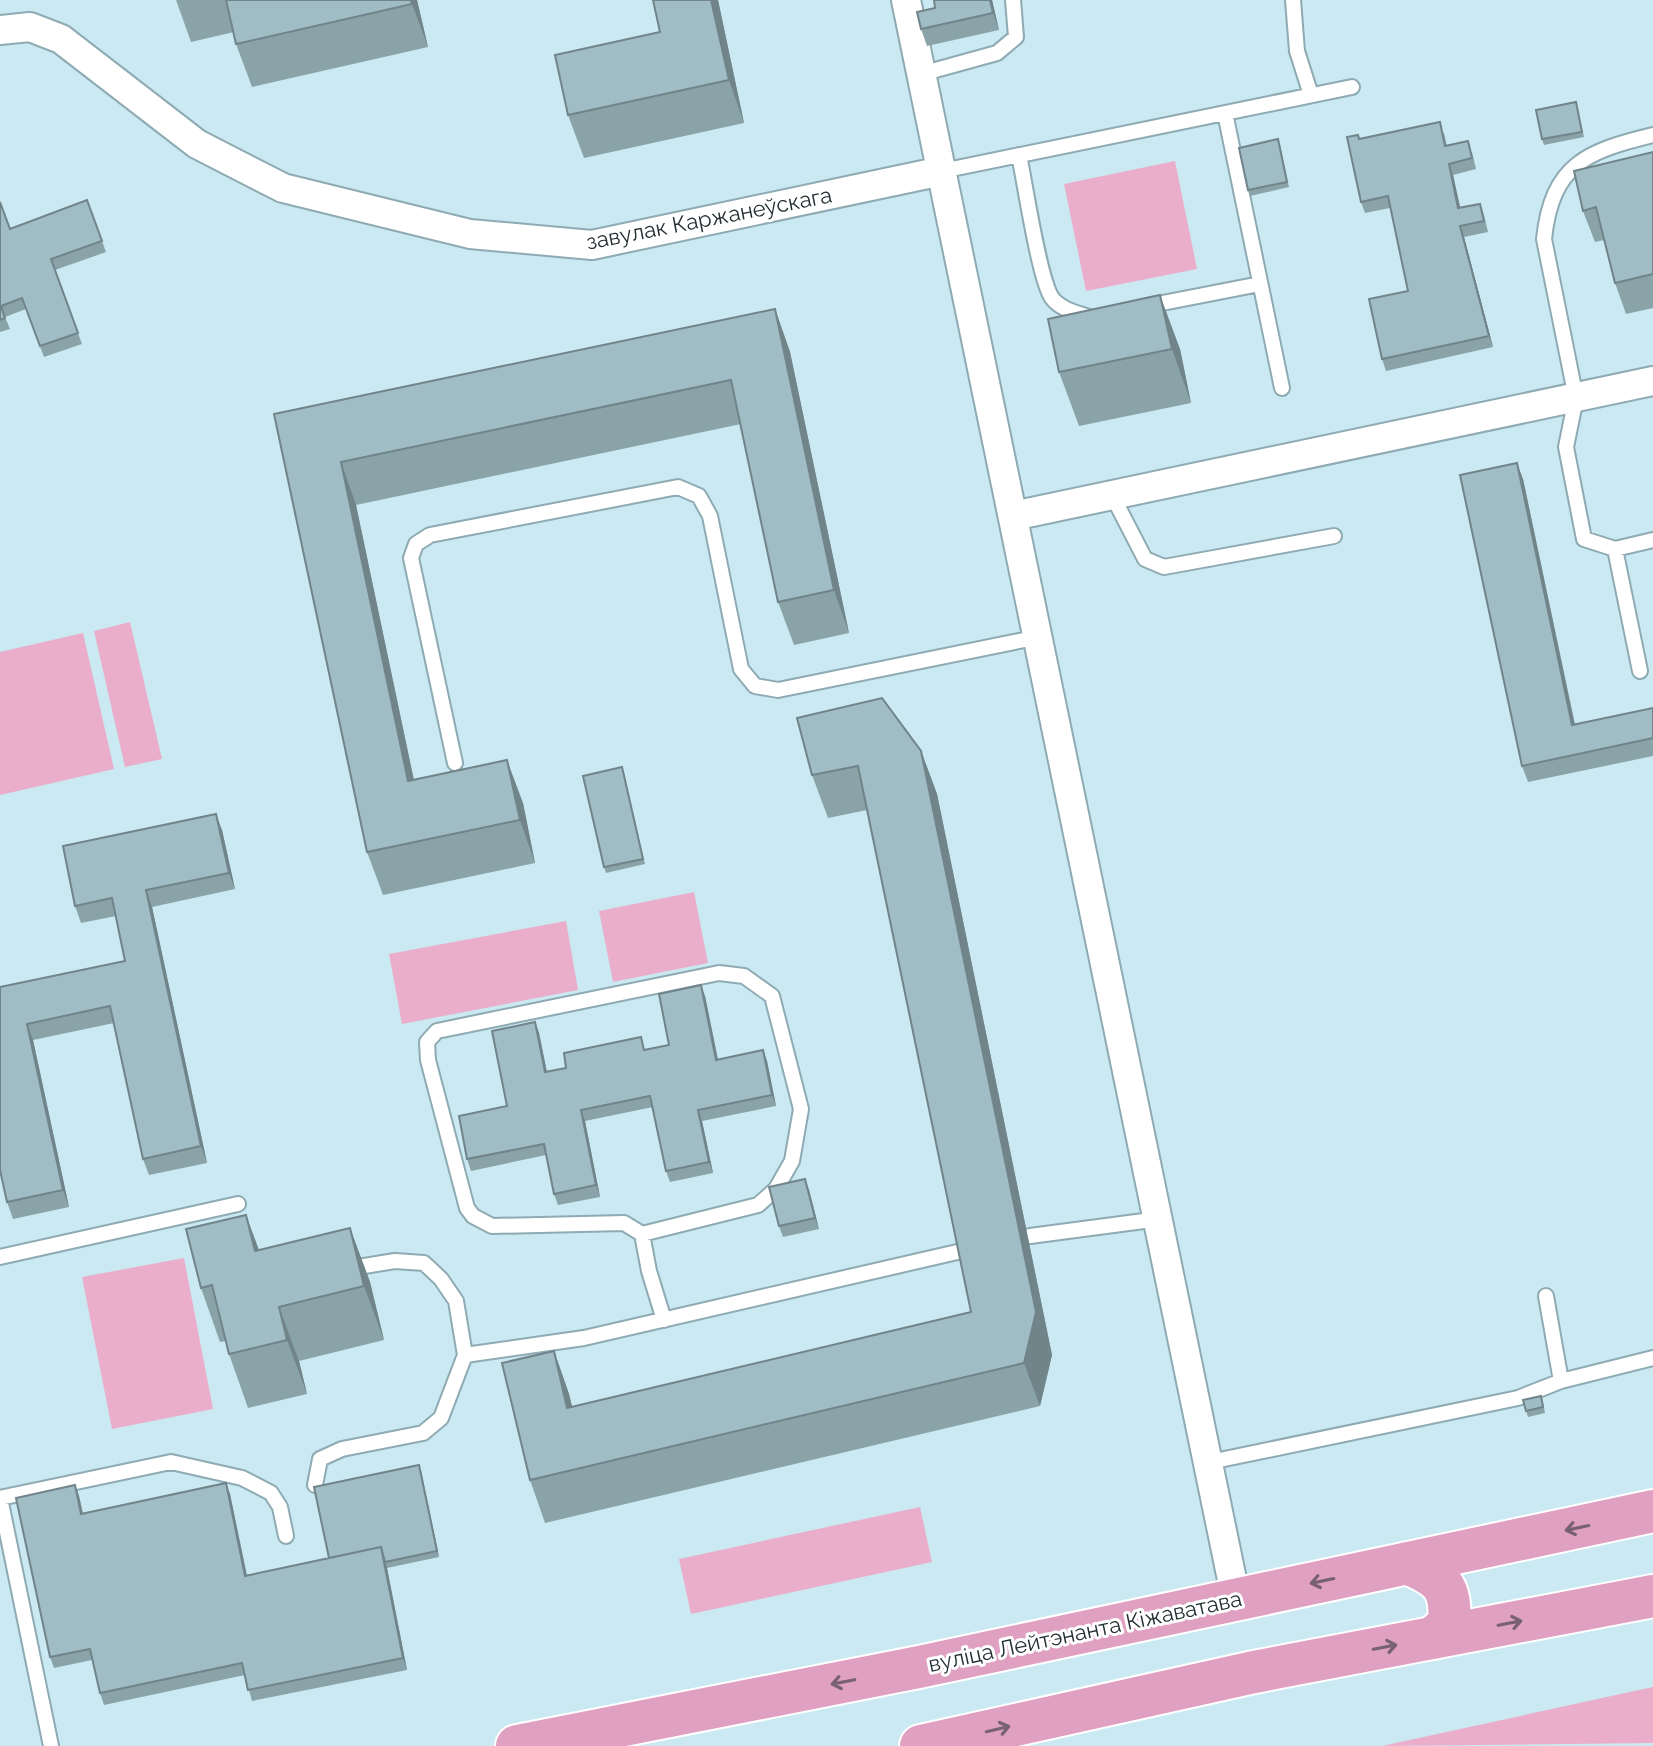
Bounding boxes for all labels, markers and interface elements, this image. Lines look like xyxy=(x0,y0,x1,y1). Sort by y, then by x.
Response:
street label: завулак Каржанеўскага xyxy=(584,181,834,255)
one-way arrow xyxy=(1564,1521,1590,1536)
one-way arrow xyxy=(1310,1574,1335,1589)
street label: вуліца Лейтэнанта Кіжаватава xyxy=(926,1585,1244,1677)
one-way arrow xyxy=(1497,1615,1522,1630)
one-way arrow xyxy=(1372,1638,1397,1653)
one-way arrow xyxy=(831,1676,856,1691)
one-way arrow xyxy=(984,1721,1010,1736)

